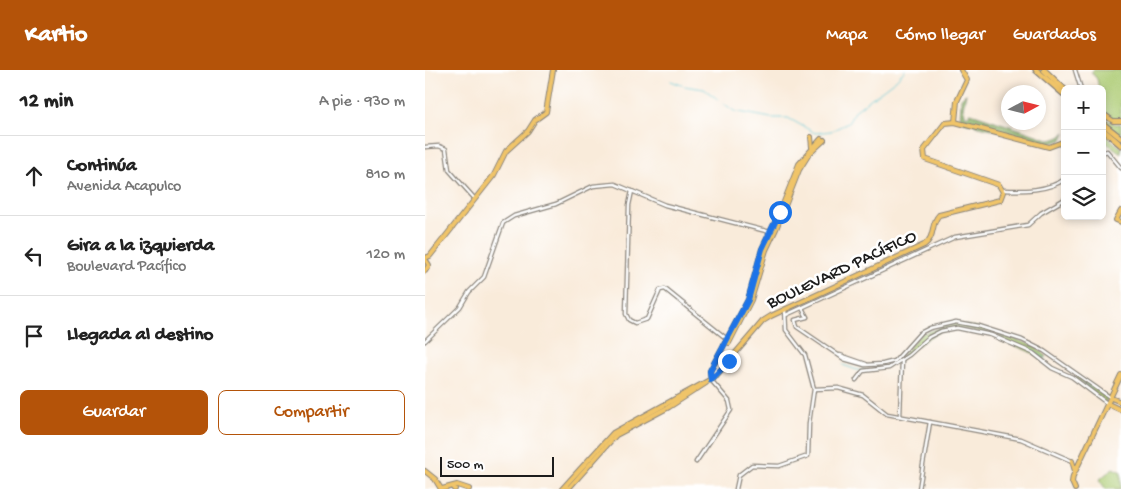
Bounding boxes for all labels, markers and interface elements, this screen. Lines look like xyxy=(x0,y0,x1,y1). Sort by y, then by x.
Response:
text: Kartio xyxy=(25,21,88,50)
text: Mapa xyxy=(826,25,867,46)
text: Cómo llegar xyxy=(895,25,985,46)
text: Guardados xyxy=(1013,25,1096,46)
north arrow xyxy=(1001,85,1046,130)
map controls xyxy=(1061,85,1106,220)
button: + xyxy=(1061,85,1106,130)
text: 12 min xyxy=(20,90,73,115)
text: A pie · 930 m xyxy=(319,93,405,112)
button: − xyxy=(1061,130,1106,175)
text: Continúa xyxy=(67,155,137,178)
icon: ahead xyxy=(20,162,48,190)
text: 810 m xyxy=(366,166,405,185)
button: layers xyxy=(1061,175,1106,220)
text: Avenida Acapulco xyxy=(67,178,181,197)
route start xyxy=(769,201,792,224)
street label: BOULEVARD PACÍFICO xyxy=(763,226,921,315)
text: Gira a la izquierda xyxy=(67,235,214,258)
icon: left xyxy=(20,242,48,270)
text: 120 m xyxy=(366,246,405,265)
text: Boulevard Pacífico xyxy=(67,258,186,277)
icon: arrive xyxy=(20,322,48,350)
text: Llegada al destino xyxy=(67,324,213,347)
route end xyxy=(718,350,741,373)
button: Guardar xyxy=(20,390,208,435)
button: Compartir xyxy=(218,390,405,435)
scale bar xyxy=(440,454,554,477)
text: 500 m xyxy=(447,457,484,474)

